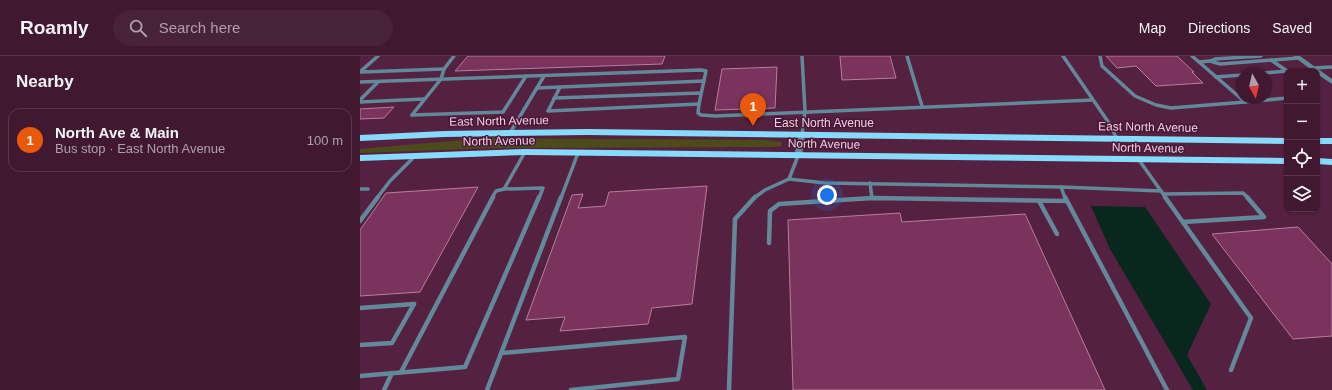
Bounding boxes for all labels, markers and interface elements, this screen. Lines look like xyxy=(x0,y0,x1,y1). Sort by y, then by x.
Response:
search box xyxy=(113,10,393,46)
text: Roamly xyxy=(20,17,89,38)
icon: search xyxy=(127,17,149,39)
text: Search here xyxy=(159,19,240,36)
text: Map xyxy=(1139,20,1166,36)
text: Directions xyxy=(1188,20,1250,36)
text: Saved xyxy=(1272,20,1312,36)
north arrow xyxy=(1236,68,1272,104)
map controls xyxy=(1284,68,1320,212)
button: + xyxy=(1284,68,1320,104)
text: Nearby xyxy=(16,72,74,91)
pin: 1 xyxy=(740,93,766,126)
button: − xyxy=(1284,104,1320,140)
street label: East North Avenue xyxy=(449,113,549,129)
street label: East North Avenue xyxy=(774,116,874,130)
street label: East North Avenue xyxy=(1098,119,1198,135)
text: North Ave & Main xyxy=(55,124,179,141)
text: 1 xyxy=(26,133,34,148)
text: 100 m xyxy=(307,133,343,148)
street label: North Avenue xyxy=(463,133,536,149)
street label: North Avenue xyxy=(788,136,861,152)
street label: North Avenue xyxy=(1112,140,1185,156)
button: locate xyxy=(1284,140,1320,176)
text: Bus stop · East North Avenue xyxy=(55,141,225,156)
button: layers xyxy=(1284,176,1320,212)
your location xyxy=(817,185,837,205)

